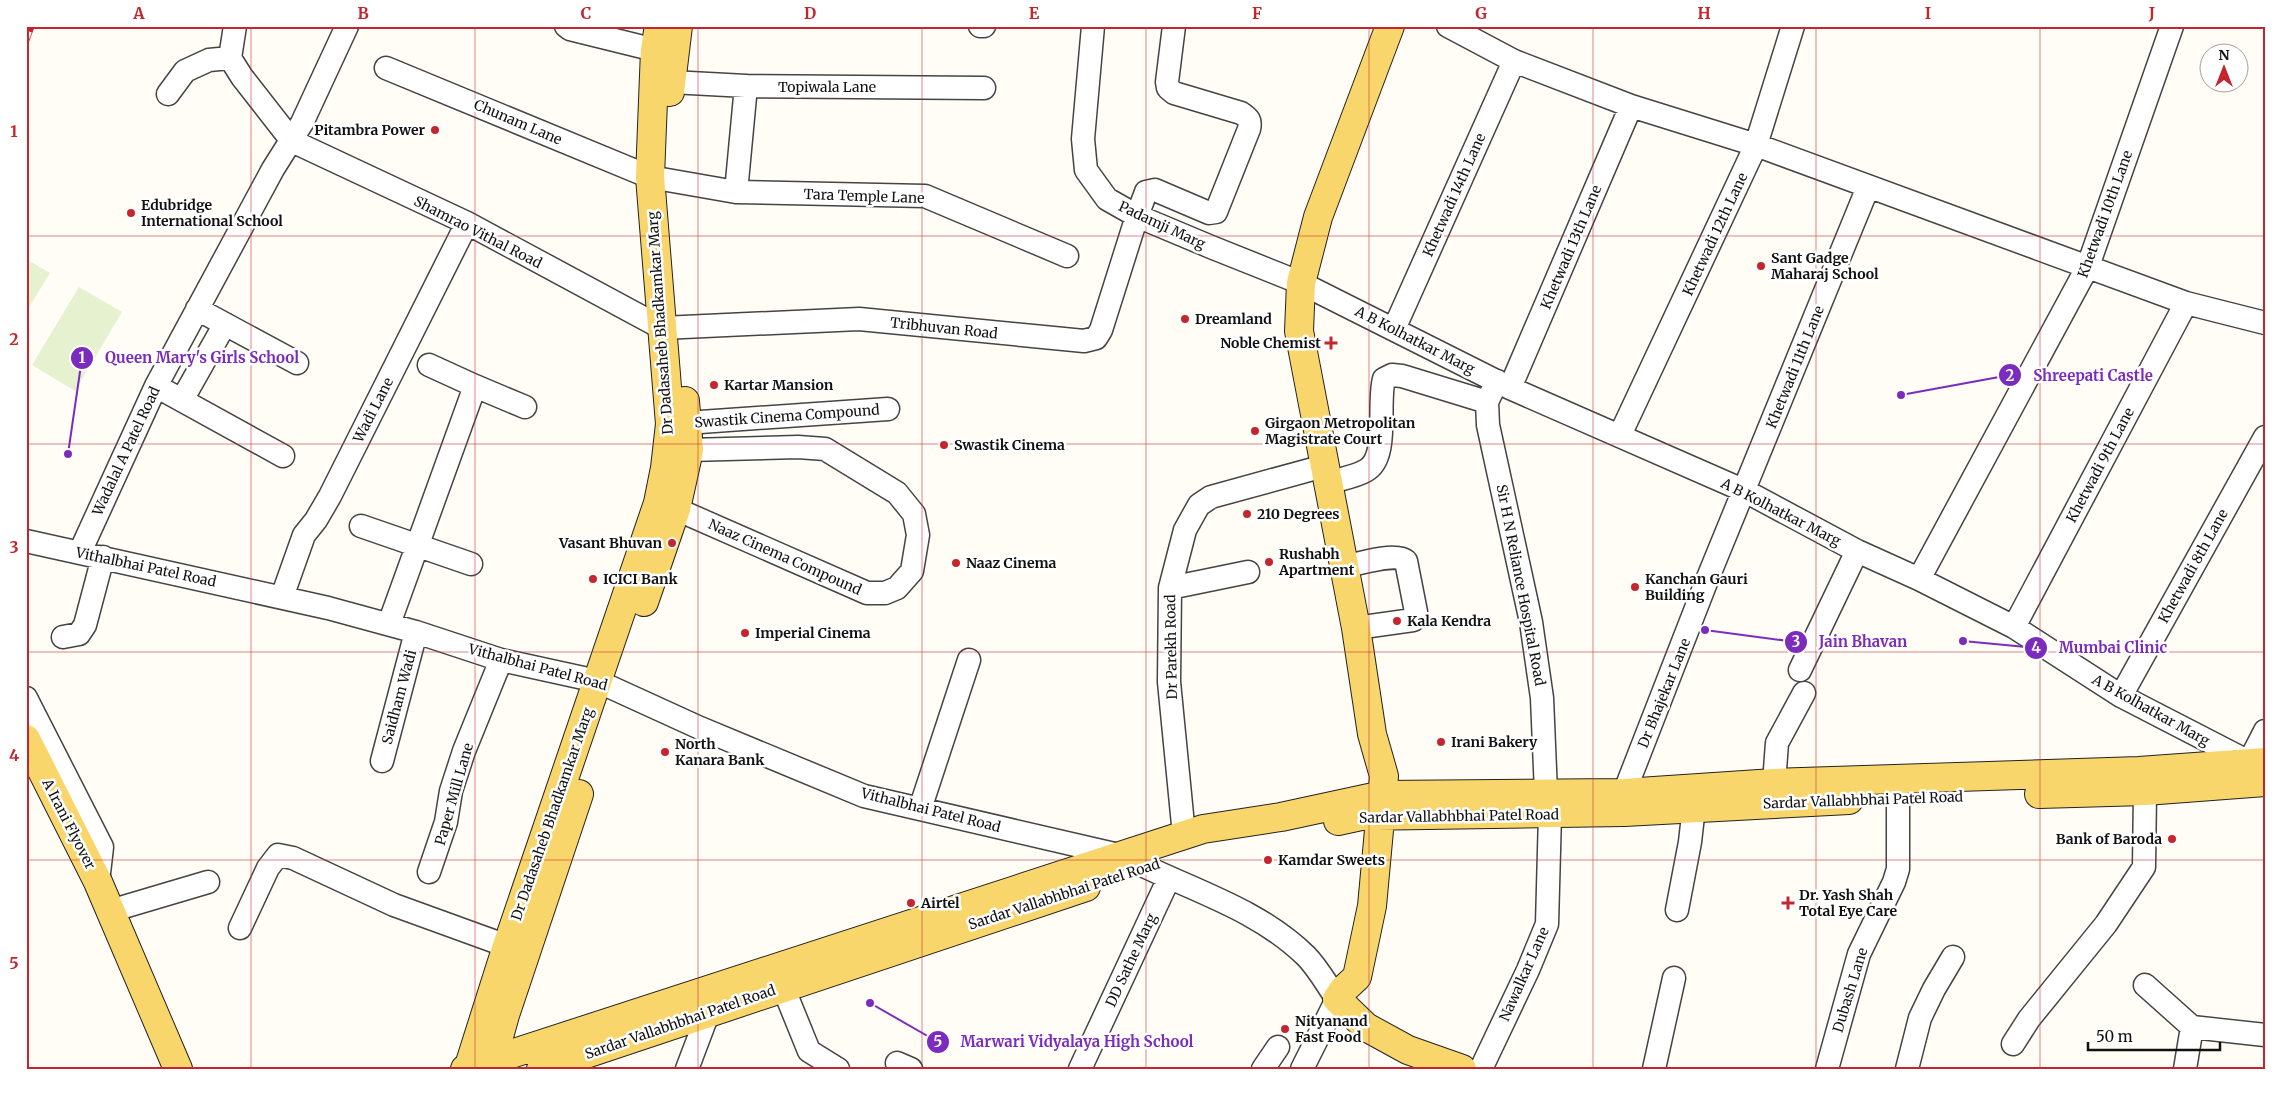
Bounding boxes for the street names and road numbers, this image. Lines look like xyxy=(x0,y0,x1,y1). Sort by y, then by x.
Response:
street label: Topiwala Lane xyxy=(778,78,876,96)
street label: Chunam Lane xyxy=(471,95,565,149)
street label: Khetwadi 14th Lane xyxy=(1419,131,1489,259)
street label: Khetwadi 10th Lane xyxy=(2074,148,2136,280)
street label: Khetwadi 12th Lane xyxy=(1679,170,1751,298)
street label: Khetwadi 13th Lane xyxy=(1537,182,1605,312)
street label: Tara Temple Lane xyxy=(803,185,925,207)
street label: Shamrao Vithal Road xyxy=(411,192,546,272)
street label: Padamji Marg xyxy=(1116,197,1209,253)
street label: Dr Dadasaheb Bhadkamkar Marg xyxy=(643,210,677,435)
street label: A B Kolhatkar Marg xyxy=(1351,302,1478,378)
street label: Khetwadi 11th Lane xyxy=(1762,303,1828,431)
street label: Tribhuvan Road xyxy=(889,313,999,343)
street label: Wadi Lane xyxy=(349,374,397,446)
street label: Wadalal A Patel Road xyxy=(88,383,164,519)
street label: Swastik Cinema Compound xyxy=(694,401,881,431)
street label: Khetwadi 9th Lane xyxy=(2062,404,2138,526)
street label: A B Kolhatkar Marg xyxy=(1717,474,1844,550)
street label: Sir H N Reliance Hospital Road xyxy=(1493,483,1549,688)
street label: Khetwadi 8th Lane xyxy=(2154,506,2232,626)
street label: Naaz Cinema Compound xyxy=(706,515,865,599)
street label: Vithalbhai Patel Road xyxy=(73,543,218,591)
street label: Dr Parekh Road xyxy=(1161,594,1181,700)
street label: Dr Bhajekar Lane xyxy=(1634,636,1694,750)
street label: Vithalbhai Patel Road xyxy=(466,640,610,694)
street label: Saidham Wadi xyxy=(378,647,420,746)
street label: A B Kolhatkar Marg xyxy=(2088,670,2213,750)
street label: Dr Dadasaheb Bhadkamkar Marg xyxy=(507,705,597,923)
street label: Paper Mill Lane xyxy=(431,741,477,847)
street label: A Irani Flyover xyxy=(38,775,100,872)
street label: Vithalbhai Patel Road xyxy=(858,784,1003,836)
street label: Sardar Vallabhbhai Patel Road xyxy=(1763,787,1964,812)
street label: Sardar Vallabhbhai Patel Road xyxy=(1359,805,1560,827)
street label: Sardar Vallabhbhai Patel Road xyxy=(966,854,1163,934)
street label: DD Sathe Marg xyxy=(1101,910,1161,1010)
street label: Nawalkar Lane xyxy=(1495,924,1553,1024)
street label: Dubash Lane xyxy=(1829,945,1871,1035)
street label: Sardar Vallabhbhai Patel Road xyxy=(582,981,778,1063)

